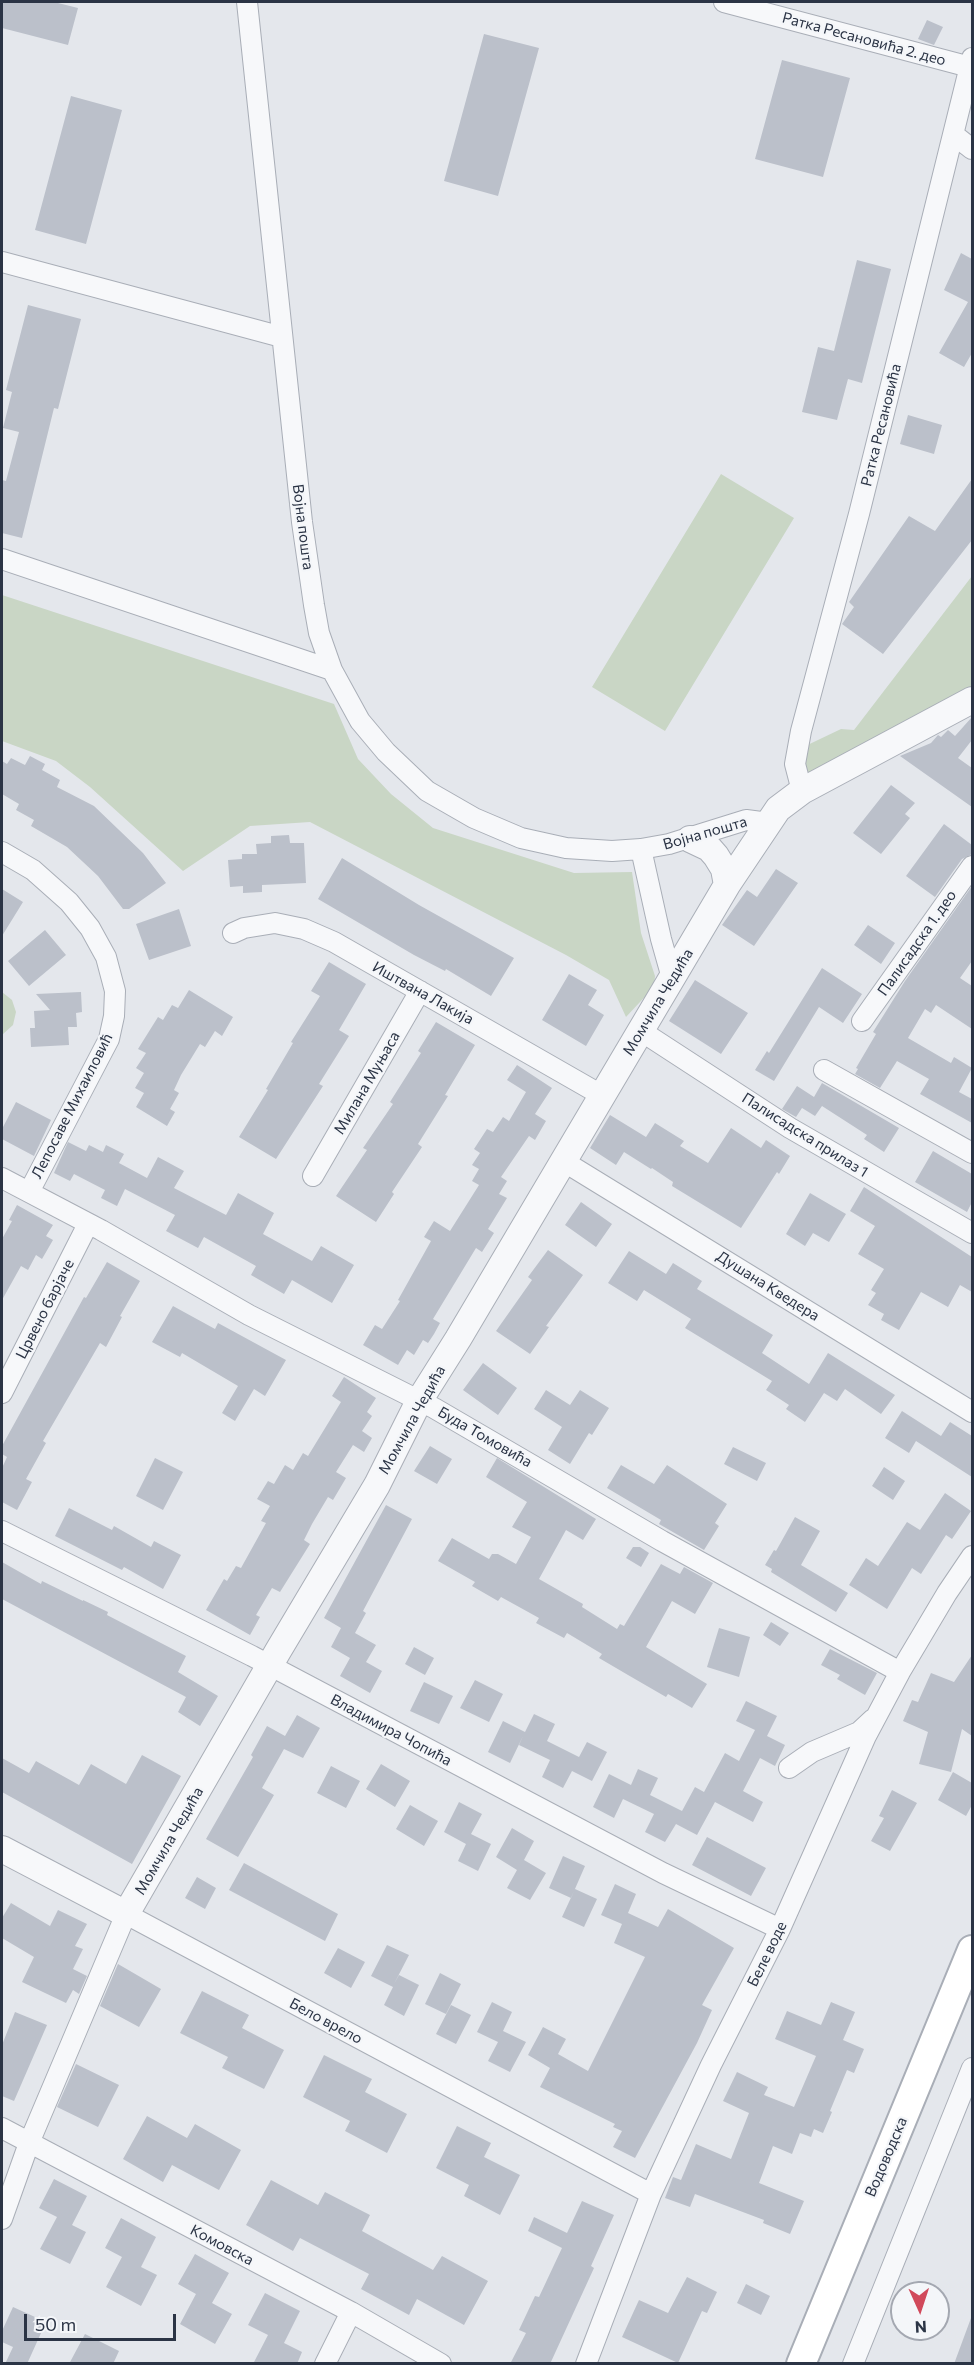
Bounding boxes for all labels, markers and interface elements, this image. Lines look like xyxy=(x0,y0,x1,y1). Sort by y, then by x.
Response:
street label: Ратка Ресановића 2. део xyxy=(780,8,948,70)
street label: Ратка Ресановића xyxy=(857,362,905,488)
street label: Војна пошта xyxy=(289,483,317,571)
street label: Војна пошта xyxy=(661,812,749,854)
street label: Палисадска 1. део xyxy=(874,887,960,999)
street label: Момчила Чедића xyxy=(619,945,697,1059)
street label: Иштвана Лакија xyxy=(369,958,477,1028)
street label: Милана Муњаса xyxy=(330,1028,404,1138)
street label: Лепосаве Михаиловић xyxy=(28,1030,116,1182)
street label: Палисадска прилаз 1 xyxy=(739,1089,871,1181)
street label: Душана Кведера xyxy=(713,1247,823,1325)
street label: Црвено барјаче xyxy=(12,1256,78,1362)
street label: Момчила Чедића xyxy=(375,1363,449,1477)
street label: Буда Томовића xyxy=(435,1403,535,1471)
street label: Владимира Чопића xyxy=(327,1690,455,1770)
street label: Момчила Чедића xyxy=(131,1784,207,1898)
street label: Беле воде xyxy=(744,1918,790,1990)
street label: Бело врело xyxy=(286,1994,366,2048)
street label: Водоводска xyxy=(861,2114,911,2200)
street label: Комовска xyxy=(187,2221,257,2269)
north arrow xyxy=(890,2281,950,2341)
scale bar xyxy=(27,2302,178,2340)
text: 50 m xyxy=(35,2313,76,2335)
text: N xyxy=(914,2318,927,2337)

